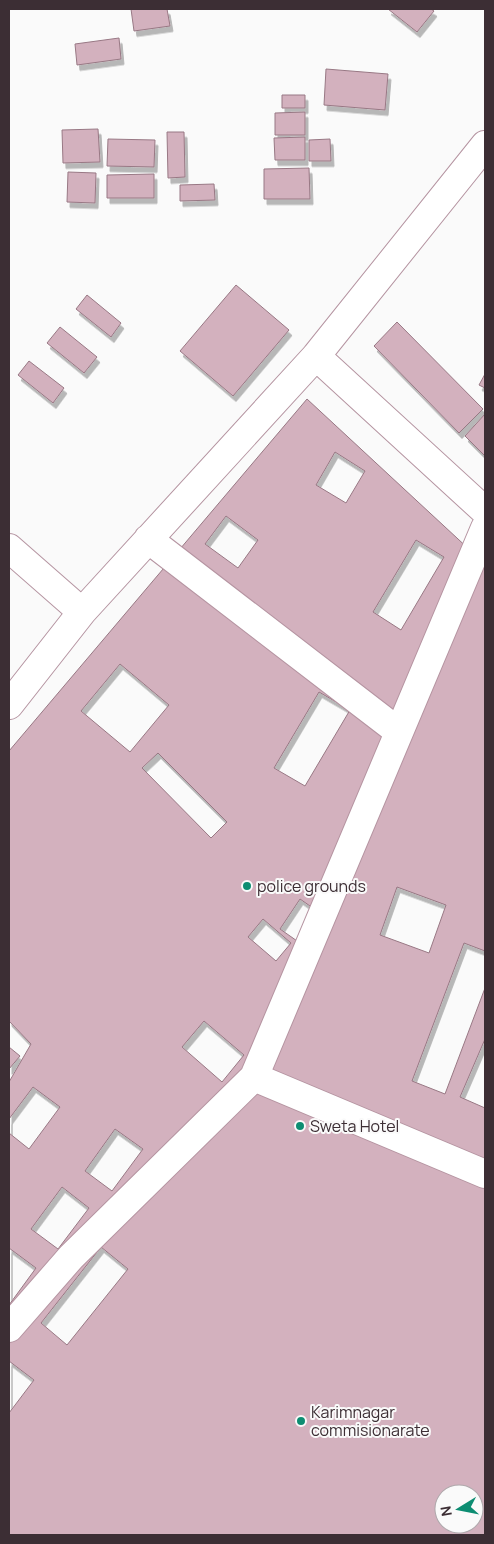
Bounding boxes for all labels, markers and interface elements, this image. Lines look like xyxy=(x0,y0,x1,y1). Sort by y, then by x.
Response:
place label: police grounds xyxy=(257,875,366,897)
marker: police grounds xyxy=(241,880,253,892)
place label: Sweta Hotel xyxy=(310,1115,399,1137)
marker: Sweta Hotel xyxy=(294,1120,306,1132)
place label: Karimnagar commisionarate xyxy=(311,1401,430,1441)
marker: Karimnagar commisionarate xyxy=(295,1415,307,1427)
north arrow xyxy=(434,1484,484,1534)
text: N xyxy=(435,1505,456,1518)

